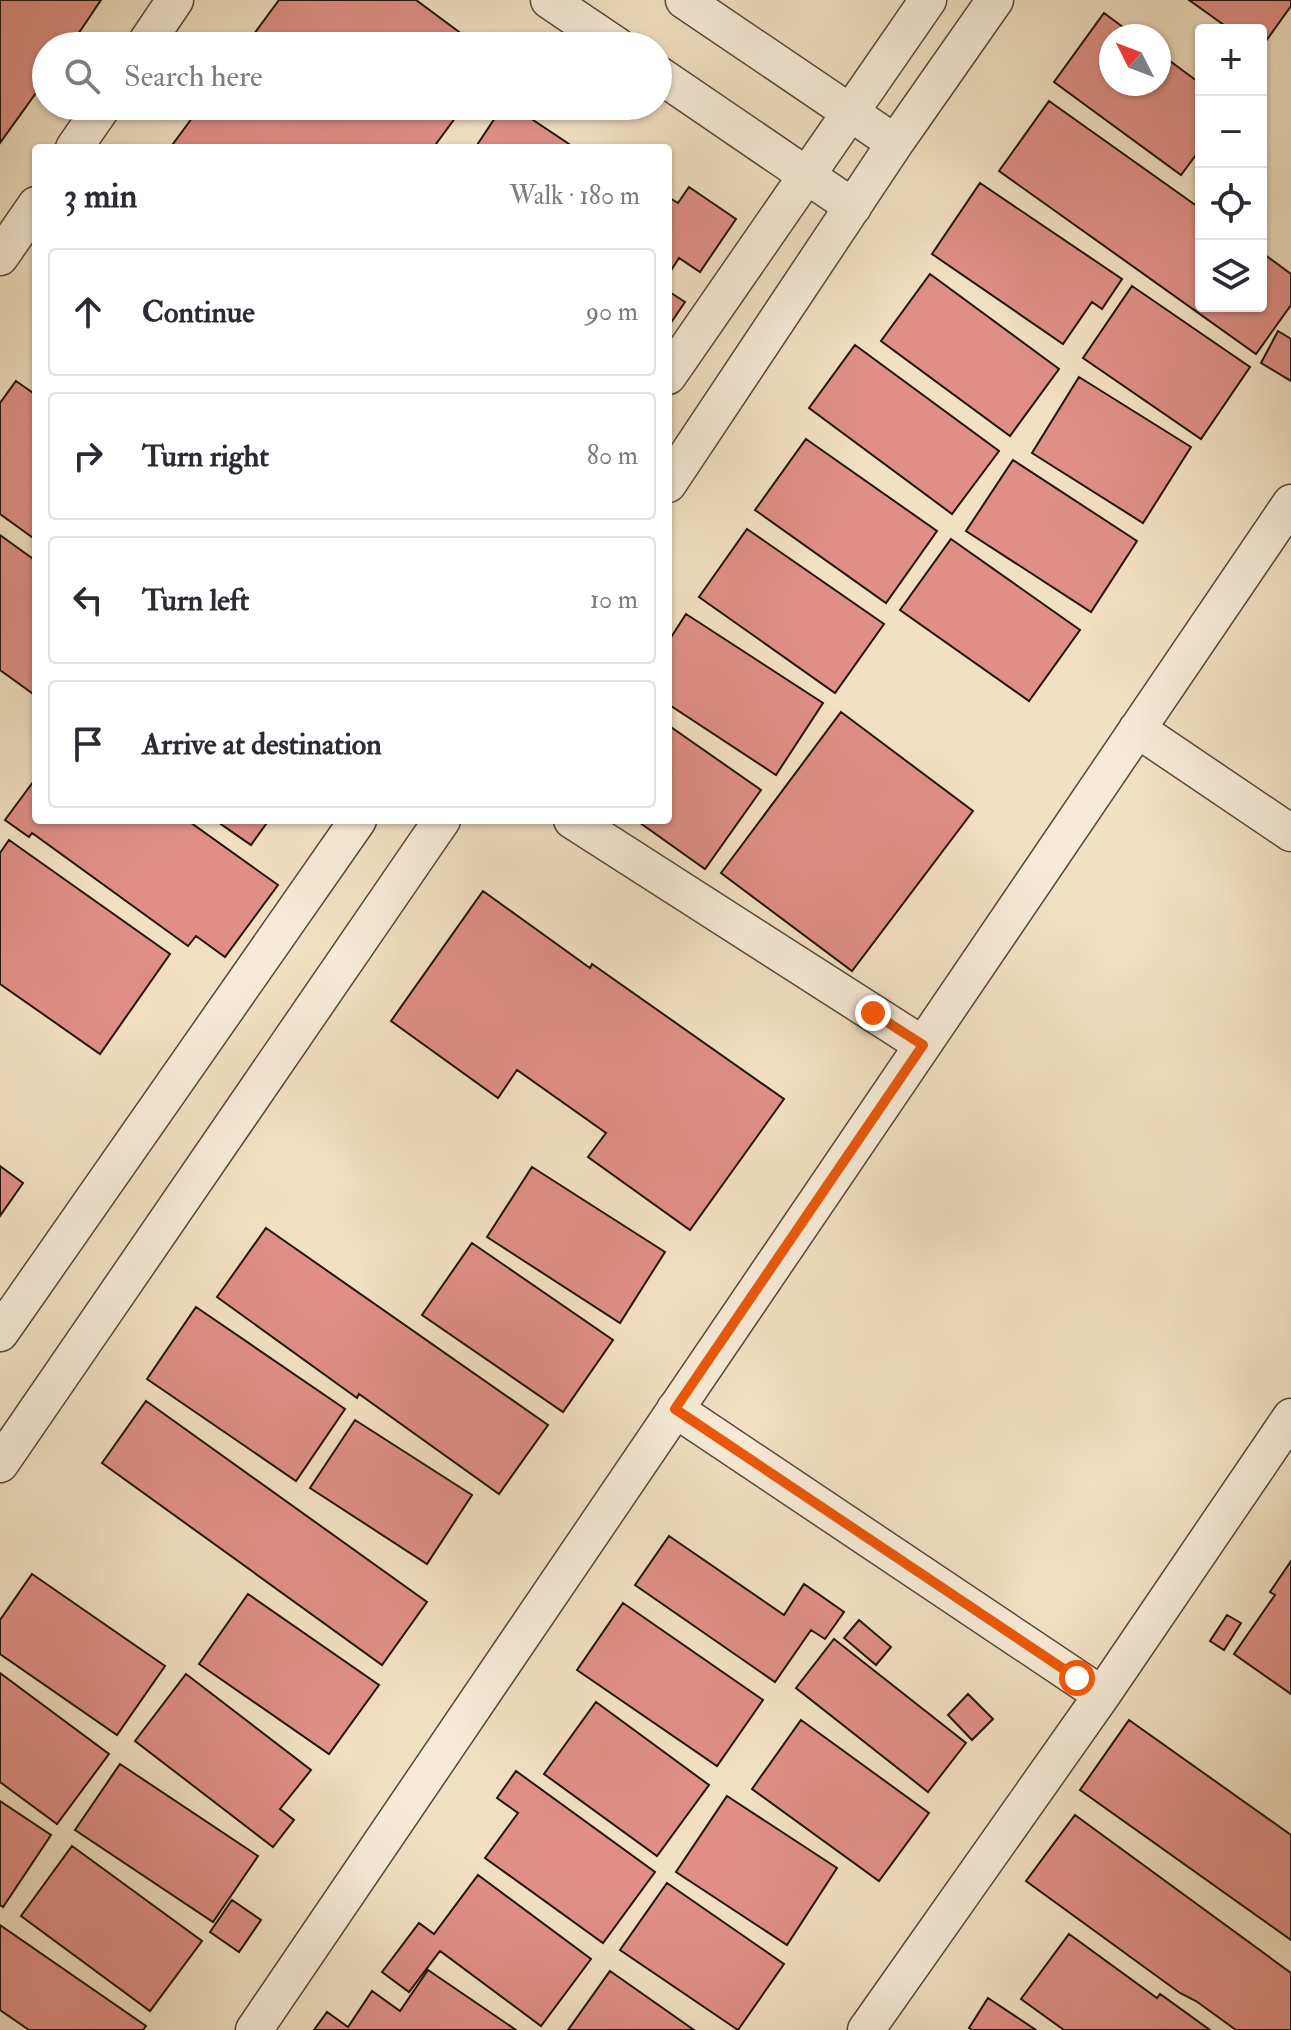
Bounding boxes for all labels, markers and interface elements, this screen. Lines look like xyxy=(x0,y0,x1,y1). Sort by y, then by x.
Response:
north arrow xyxy=(1099,24,1171,96)
map controls xyxy=(1195,24,1267,312)
button: + xyxy=(1195,24,1267,96)
search box xyxy=(32,32,672,120)
icon: search xyxy=(60,54,104,98)
text: Search here xyxy=(124,58,263,95)
button: − xyxy=(1195,96,1267,168)
button: locate xyxy=(1195,168,1267,240)
text: 3 min xyxy=(64,175,137,218)
text: Walk · 180 m xyxy=(510,180,640,212)
button: layers xyxy=(1195,240,1267,312)
icon: ahead xyxy=(66,290,110,334)
text: Continue xyxy=(142,294,255,331)
text: 90 m xyxy=(586,296,638,328)
icon: right xyxy=(66,434,110,478)
text: Turn right xyxy=(142,438,269,475)
text: 80 m xyxy=(587,440,638,472)
icon: left xyxy=(66,578,110,622)
text: Turn left xyxy=(142,582,249,619)
text: 10 m xyxy=(590,584,638,616)
icon: arrive xyxy=(66,722,110,766)
text: Arrive at destination xyxy=(142,726,382,763)
route end xyxy=(855,995,891,1031)
route start xyxy=(1059,1660,1095,1696)

